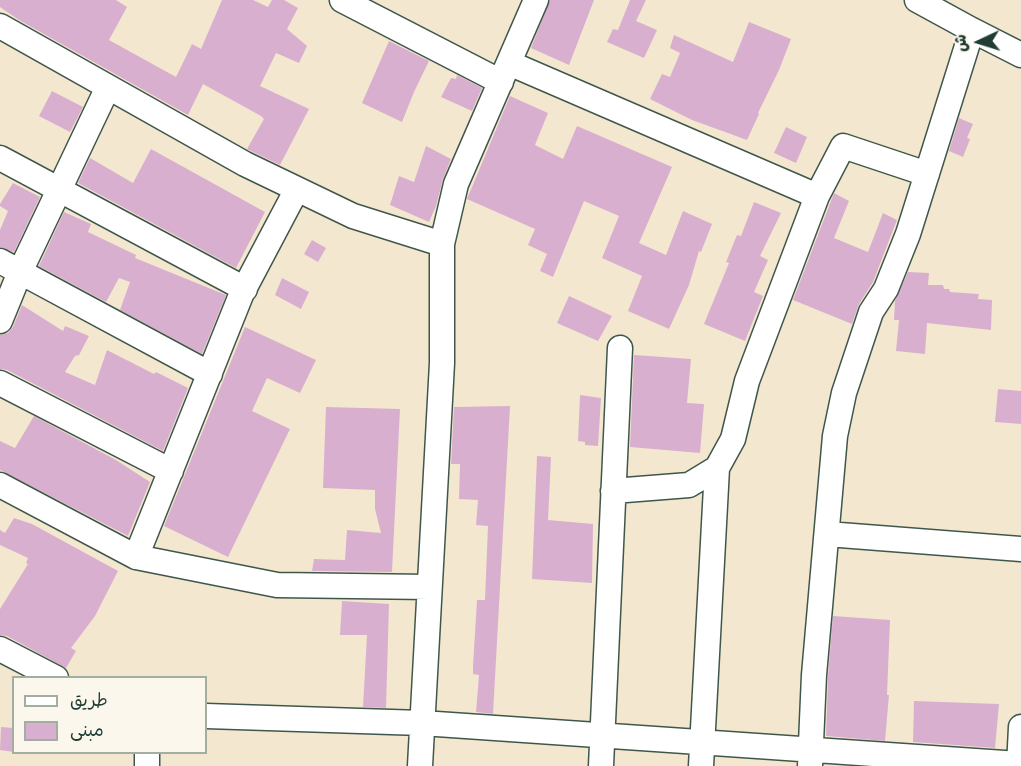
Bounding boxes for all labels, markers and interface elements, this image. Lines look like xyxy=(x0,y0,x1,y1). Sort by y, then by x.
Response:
north arrow xyxy=(949,12,1009,72)
text: ش xyxy=(950,34,972,53)
legend xyxy=(12,676,207,754)
text: طريق xyxy=(70,689,108,711)
text: مبنى xyxy=(70,719,104,741)

